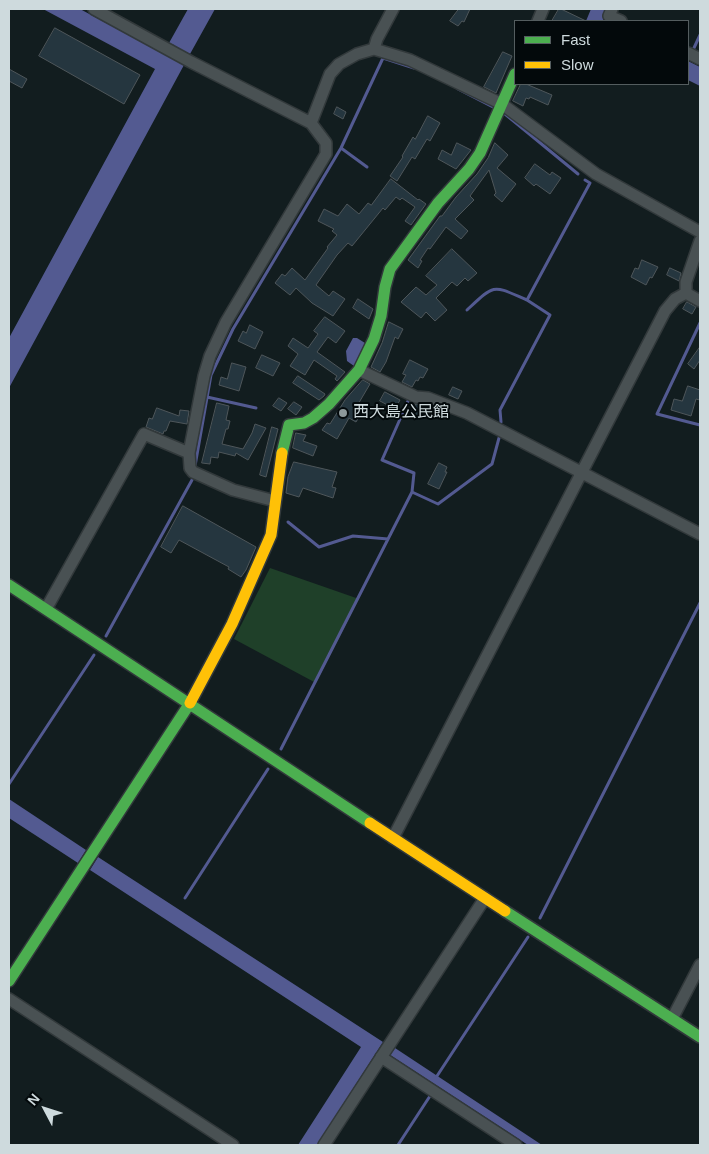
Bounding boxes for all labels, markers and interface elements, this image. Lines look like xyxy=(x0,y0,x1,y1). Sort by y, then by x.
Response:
legend xyxy=(514,20,689,85)
text: Fast xyxy=(561,31,590,48)
text: Slow xyxy=(561,56,594,73)
place label: 西大島公民館 xyxy=(353,403,449,423)
marker: 西大島公民館 xyxy=(337,407,349,419)
north arrow xyxy=(20,1084,70,1134)
text: N xyxy=(24,1090,43,1108)

